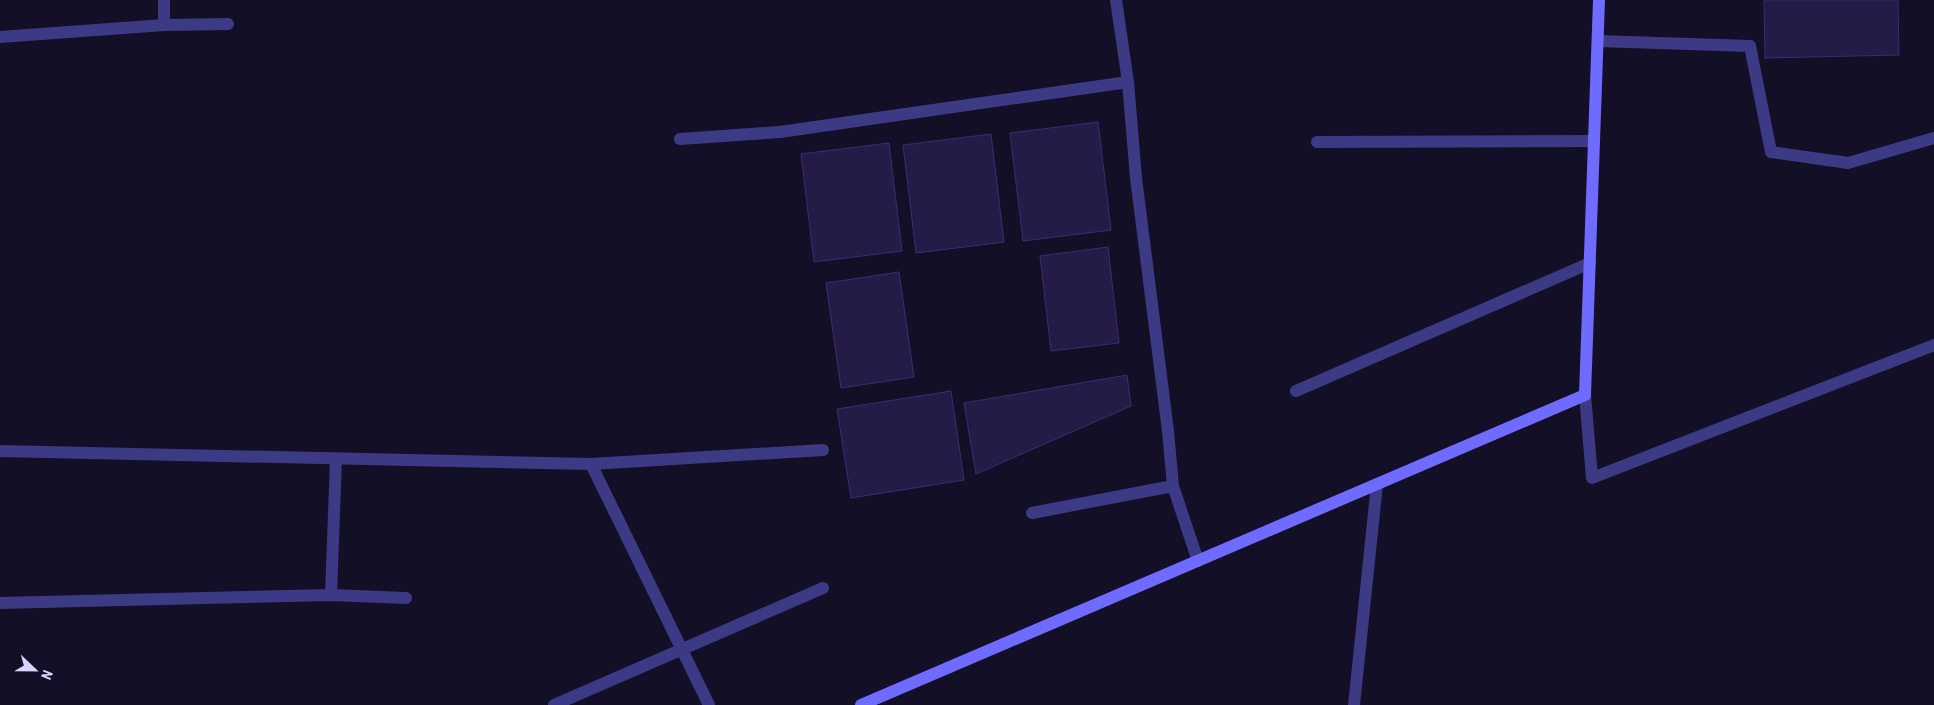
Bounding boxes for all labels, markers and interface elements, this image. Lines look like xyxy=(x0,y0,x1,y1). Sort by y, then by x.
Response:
north arrow xyxy=(10,645,60,695)
text: N xyxy=(38,668,56,682)

